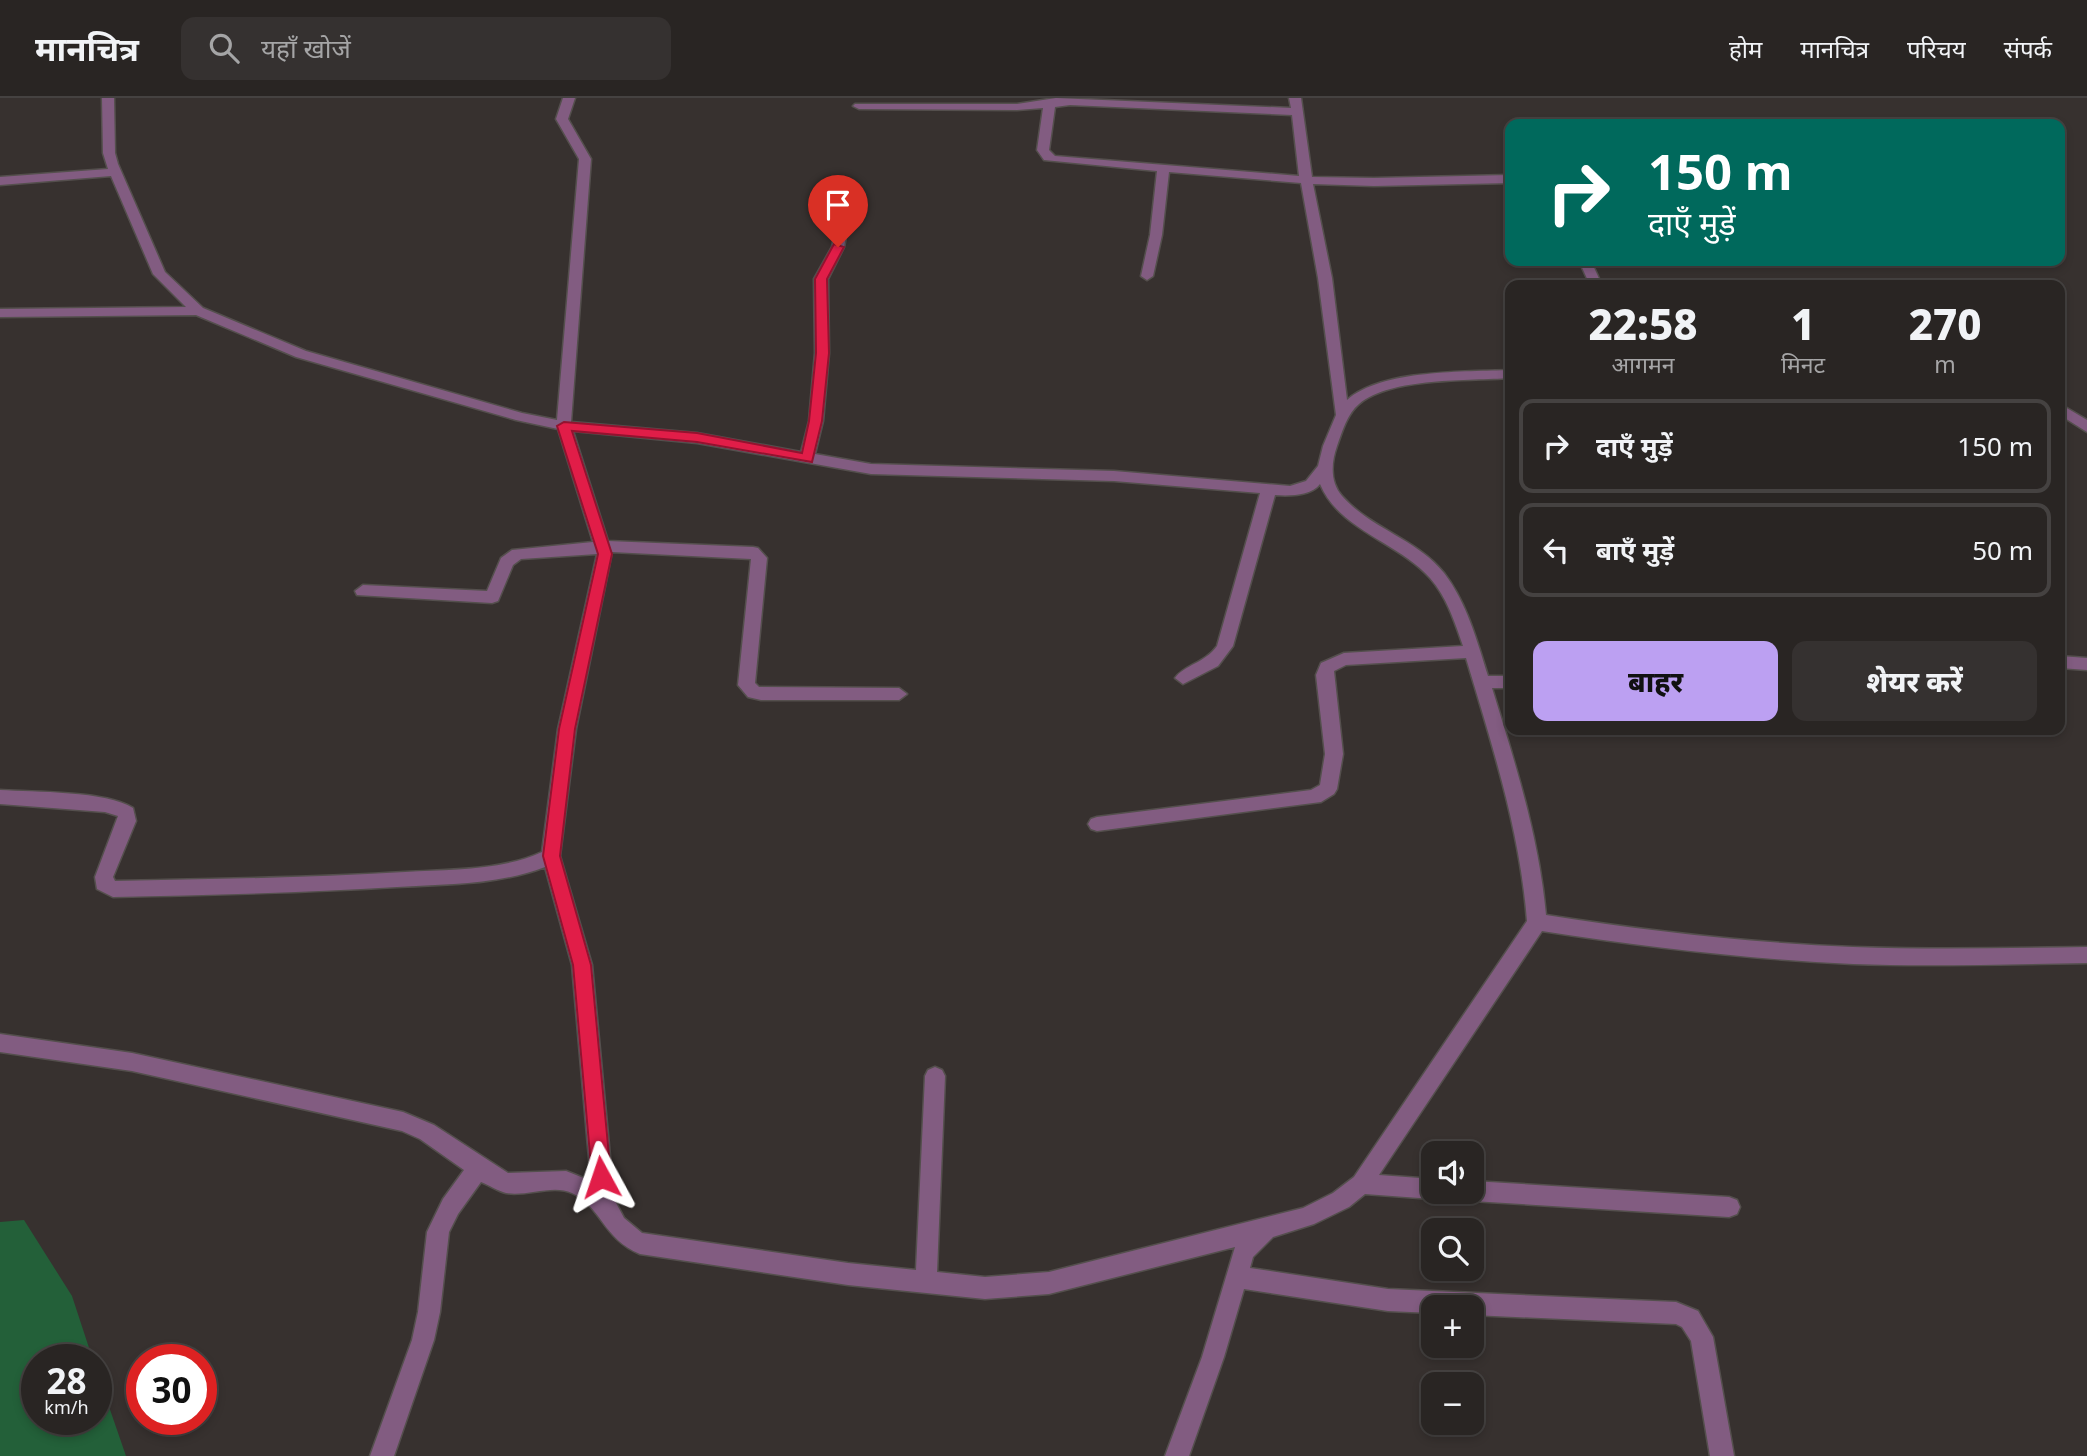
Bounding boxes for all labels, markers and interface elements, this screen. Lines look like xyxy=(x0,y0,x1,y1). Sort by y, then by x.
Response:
search box xyxy=(181,17,671,80)
text: मानचित्र xyxy=(35,26,139,71)
icon: search xyxy=(205,29,243,67)
text: यहाँ खोजें xyxy=(261,30,351,66)
text: होम xyxy=(1729,32,1762,65)
text: मानचित्र xyxy=(1800,32,1869,65)
text: परिचय xyxy=(1907,32,1966,65)
text: संपर्क xyxy=(2004,32,2052,65)
text: 150 m xyxy=(1648,138,1793,204)
icon: right xyxy=(1533,147,1624,238)
pin xyxy=(808,175,868,247)
icon: arrive xyxy=(819,186,857,224)
text: दाएँ मुड़ें xyxy=(1648,201,1736,244)
text: 22:58 xyxy=(1589,295,1698,352)
text: 1 xyxy=(1791,295,1815,352)
text: 270 xyxy=(1909,295,1981,352)
text: आगमन xyxy=(1612,348,1675,380)
text: मिनट xyxy=(1781,348,1825,380)
text: m xyxy=(1934,348,1956,380)
icon: right xyxy=(1537,427,1575,465)
text: दाएँ मुड़ें xyxy=(1596,428,1673,464)
text: 150 m xyxy=(1957,428,2033,464)
icon: left xyxy=(1537,531,1575,569)
text: बाएँ मुड़ें xyxy=(1596,532,1674,568)
text: 50 m xyxy=(1972,532,2033,568)
button: बाहर xyxy=(1533,641,1778,721)
button: शेयर करें xyxy=(1792,641,2037,721)
position arrow xyxy=(564,1140,638,1214)
map controls xyxy=(1421,1141,1484,1435)
button: sound xyxy=(1421,1141,1484,1204)
button: search xyxy=(1421,1218,1484,1281)
button: + xyxy=(1421,1295,1484,1358)
speed limit sign: 30 xyxy=(126,1344,217,1435)
text: 28 xyxy=(46,1357,87,1404)
button: − xyxy=(1421,1372,1484,1435)
text: km/h xyxy=(44,1395,89,1419)

